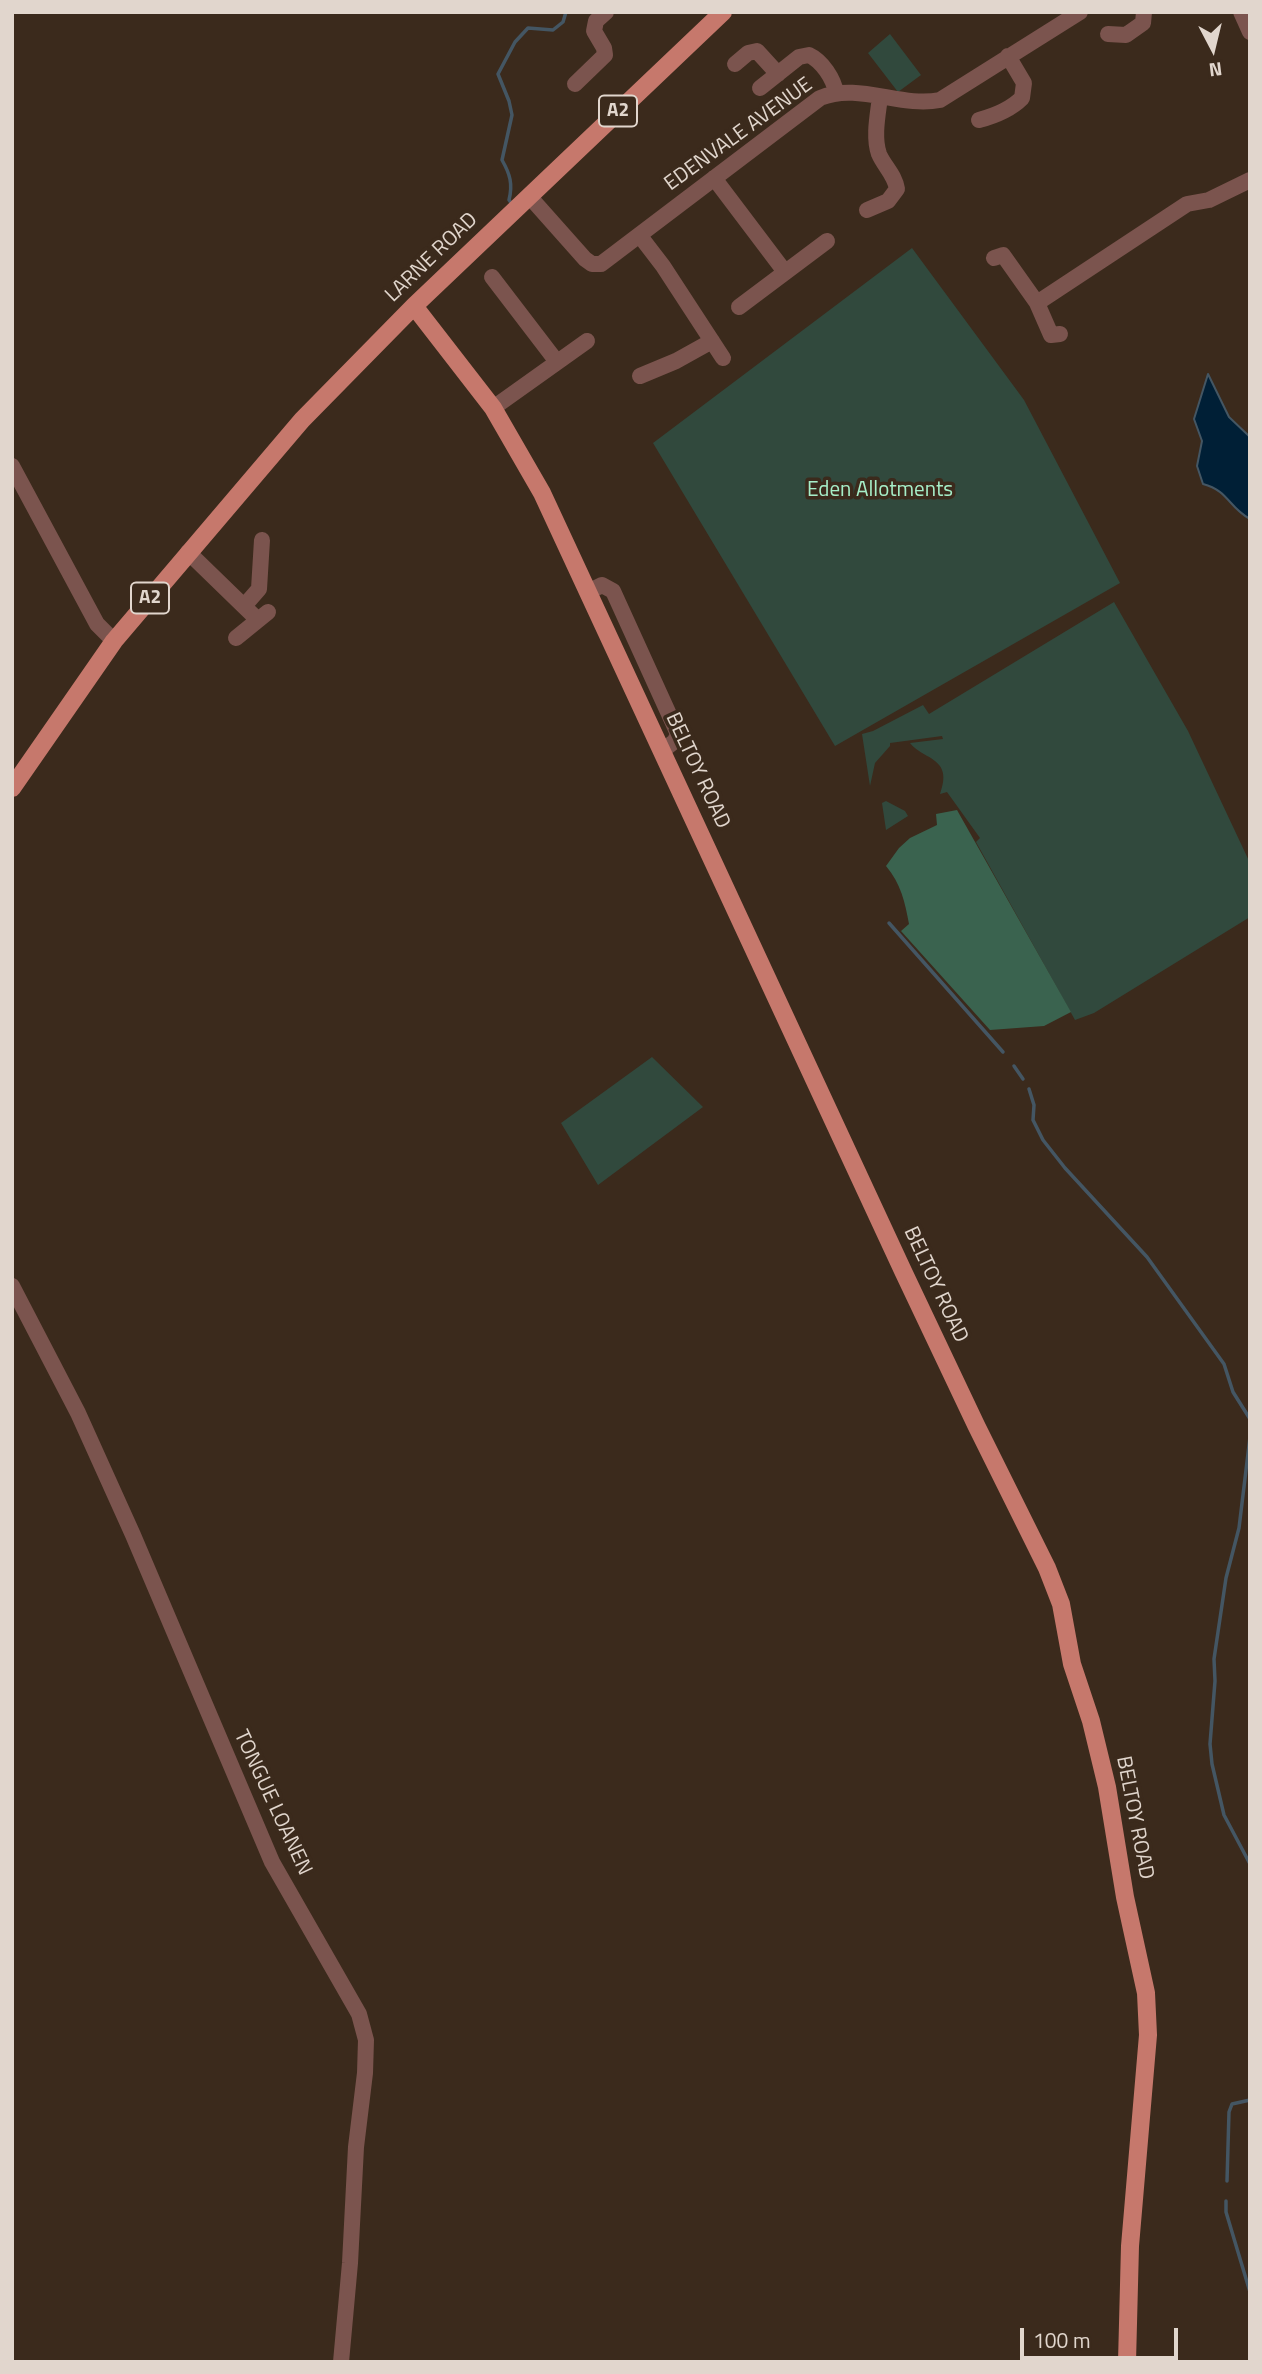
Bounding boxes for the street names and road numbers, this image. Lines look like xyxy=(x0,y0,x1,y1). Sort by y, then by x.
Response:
street label: EDENVALE AVENUE xyxy=(660,73,818,197)
road number: A2 xyxy=(599,96,637,127)
street label: LARNE ROAD xyxy=(381,208,483,308)
road number: A2 xyxy=(131,582,169,614)
street label: BELTOY ROAD xyxy=(659,709,735,833)
street label: BELTOY ROAD xyxy=(897,1223,973,1347)
street label: TONGUE LOANEN xyxy=(227,1726,317,1880)
street label: BELTOY ROAD xyxy=(1110,1754,1158,1882)

